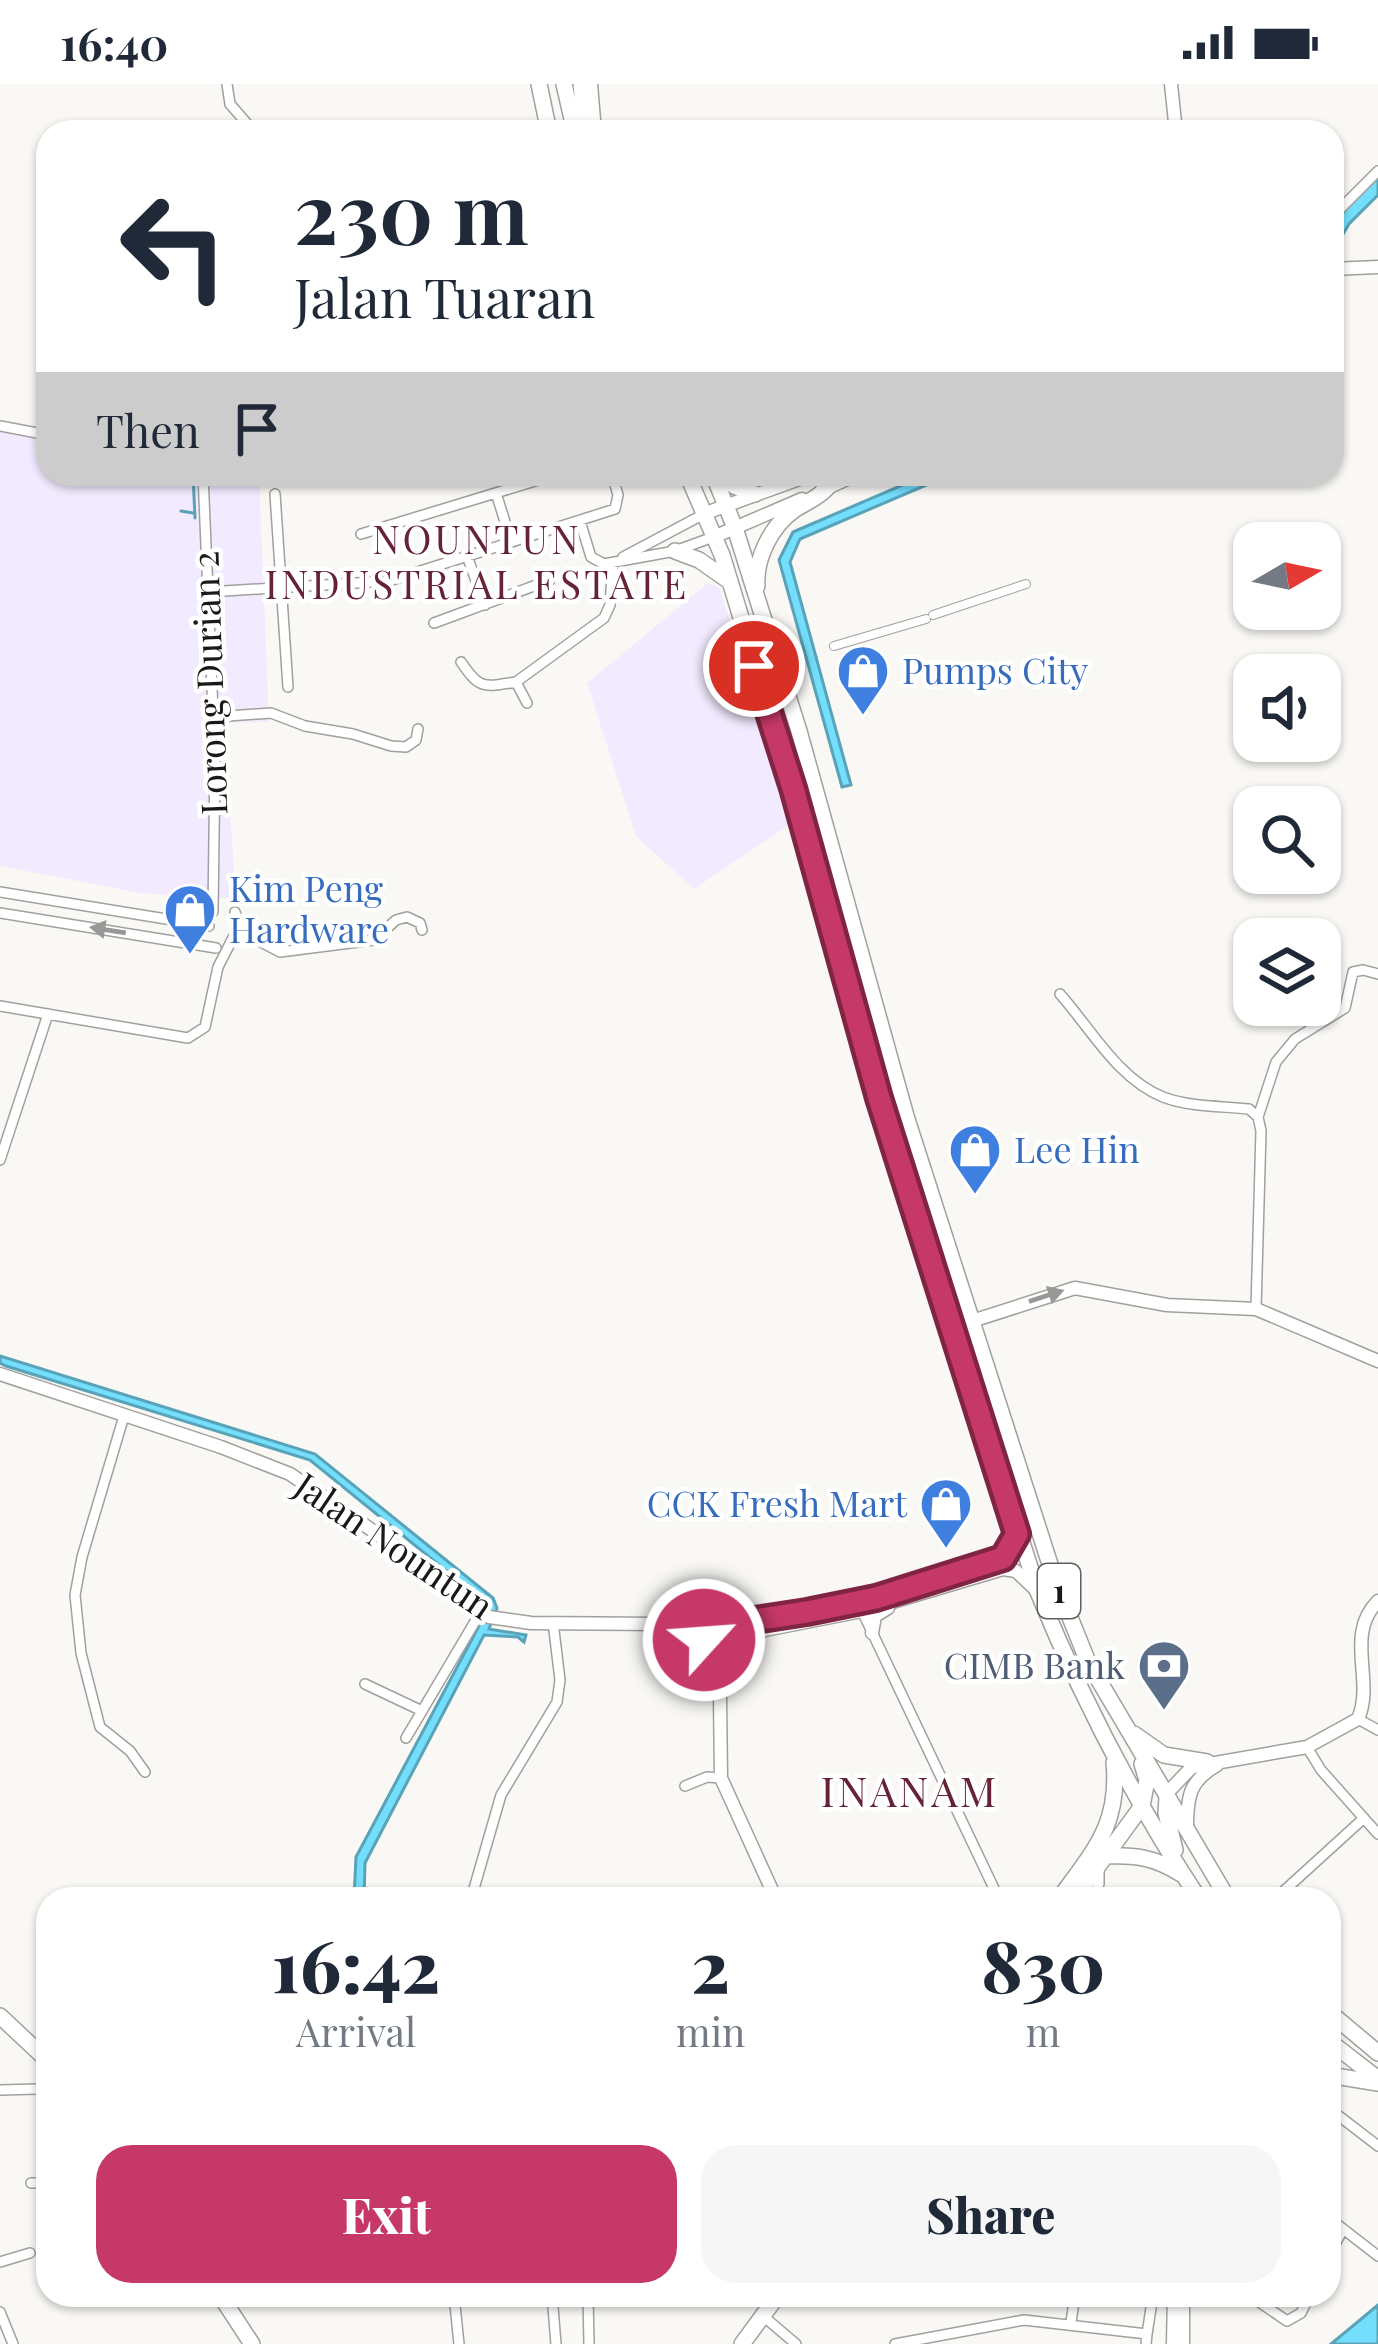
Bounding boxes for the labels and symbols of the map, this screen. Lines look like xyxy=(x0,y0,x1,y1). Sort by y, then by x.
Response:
district label: NOUNTUN INDUSTRIAL ESTATE xyxy=(265,512,689,609)
north arrow xyxy=(1233,522,1341,630)
street label: Lorong Durian 2 xyxy=(179,550,237,816)
pin xyxy=(703,615,805,717)
shop icon: Pumps City xyxy=(835,643,891,717)
place label: Pumps City xyxy=(902,645,1088,693)
place label: Kim Peng Hardware xyxy=(229,863,389,952)
shop icon: Kim Peng Hardware xyxy=(162,882,218,956)
one-way arrow xyxy=(89,921,127,939)
shop icon: Lee Hin xyxy=(947,1122,1003,1196)
place label: Lee Hin xyxy=(1014,1124,1140,1172)
one-way arrow xyxy=(1028,1286,1065,1304)
street label: Jalan Nountun xyxy=(286,1460,504,1628)
shop icon: CCK Fresh Mart xyxy=(918,1476,974,1550)
place label: CCK Fresh Mart xyxy=(647,1478,908,1526)
road number: 1 xyxy=(1038,1564,1080,1618)
position arrow xyxy=(641,1577,767,1703)
bank icon: CIMB Bank xyxy=(1136,1638,1192,1712)
place label: CIMB Bank xyxy=(944,1640,1125,1688)
district label: INANAM xyxy=(821,1762,999,1818)

